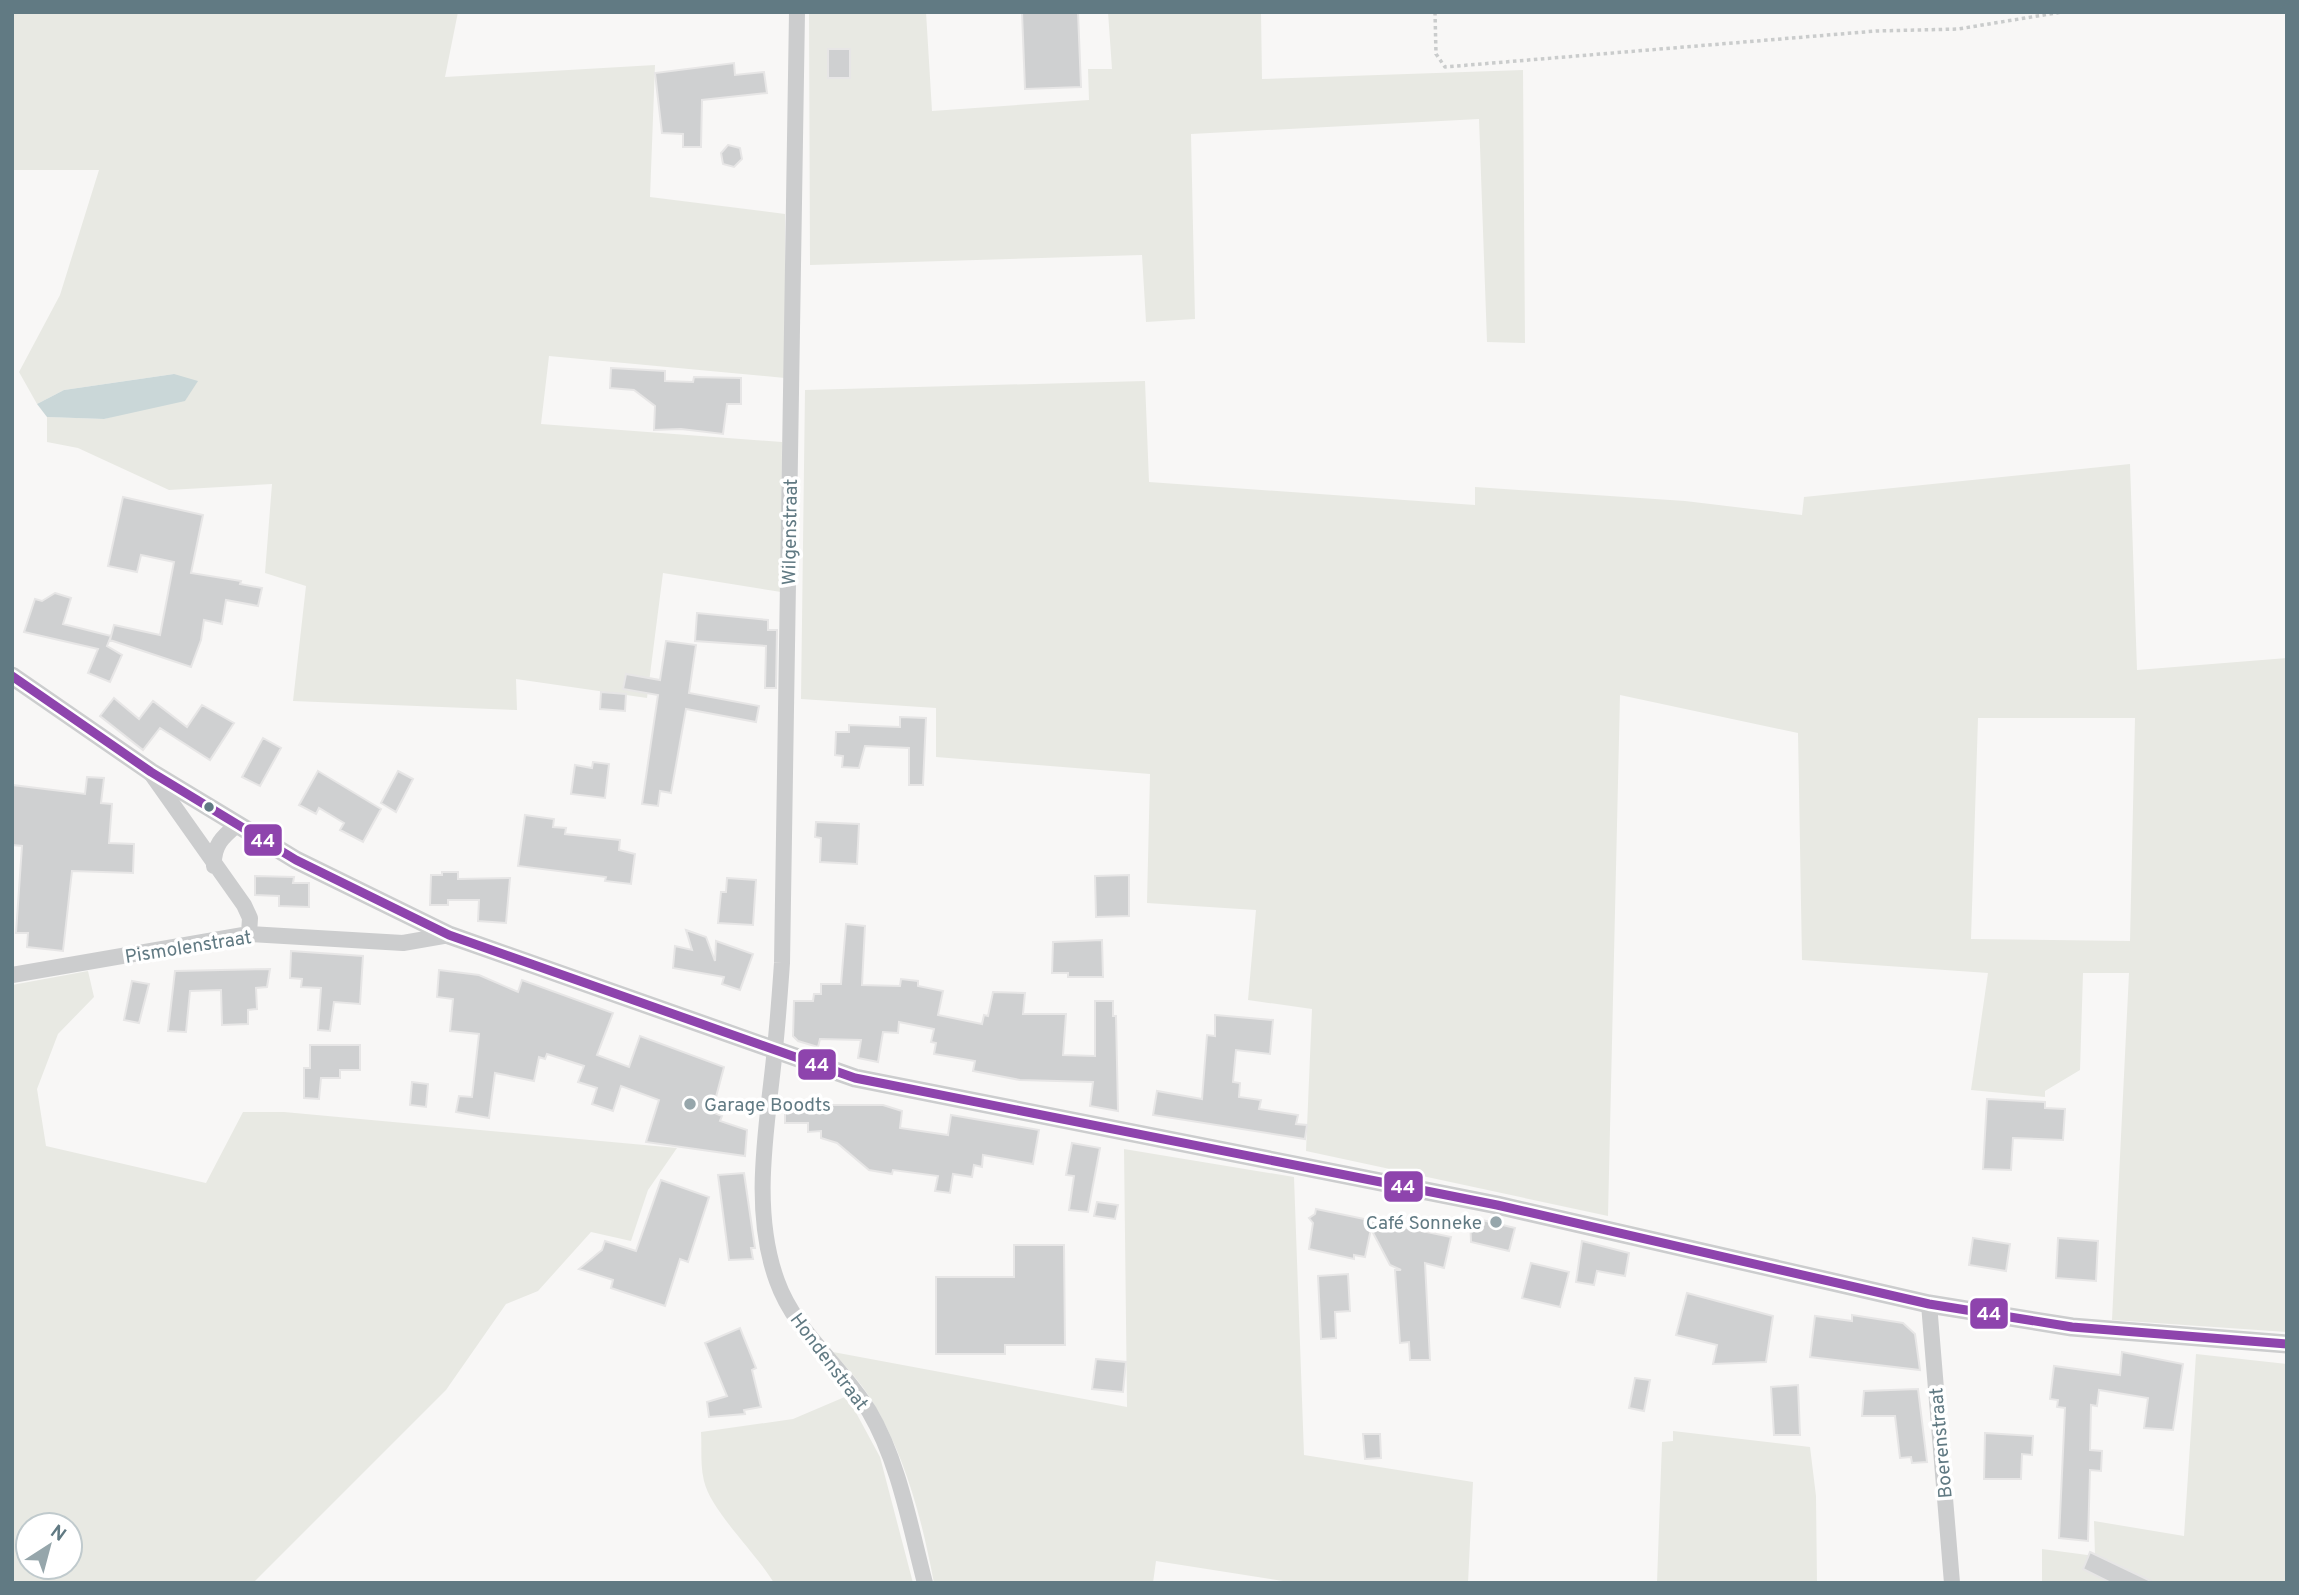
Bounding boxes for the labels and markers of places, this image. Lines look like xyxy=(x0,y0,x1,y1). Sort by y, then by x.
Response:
unlabelled marker xyxy=(202,800,216,814)
place label: Garage Boodts xyxy=(704,1094,831,1118)
marker: Garage Boodts xyxy=(682,1096,698,1112)
place label: Café Sonneke xyxy=(1366,1212,1482,1236)
marker: Café Sonneke xyxy=(1488,1214,1504,1230)

